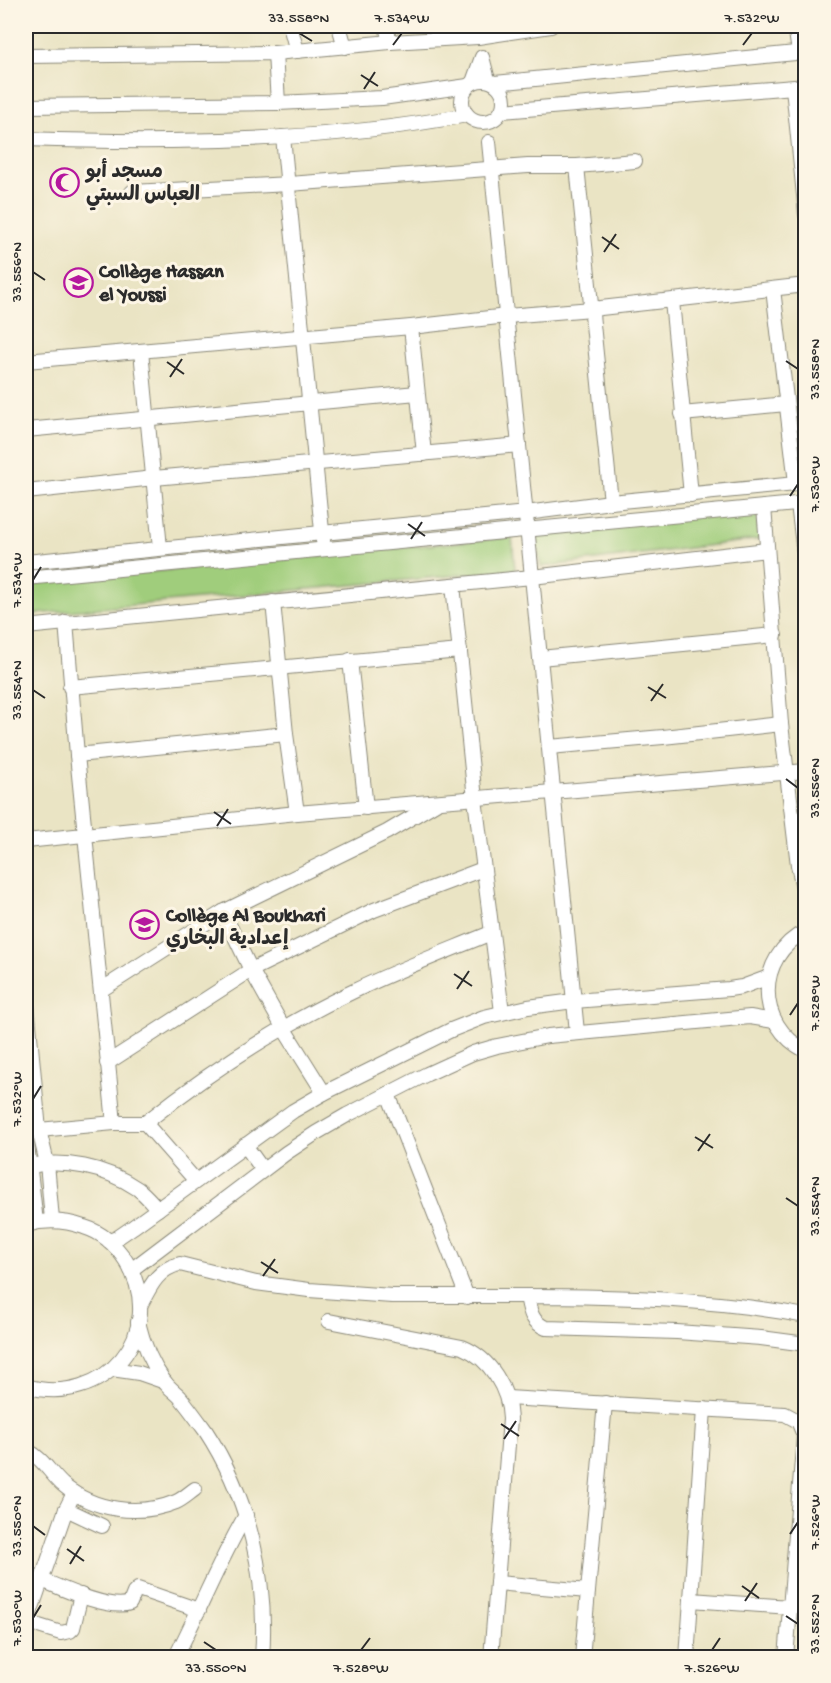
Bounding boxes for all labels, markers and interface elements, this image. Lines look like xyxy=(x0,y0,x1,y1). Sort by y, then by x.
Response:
text: 33.558°N xyxy=(268,10,330,28)
text: 7.534°W xyxy=(374,10,430,28)
text: 7.532°W xyxy=(723,10,780,28)
place label: مسجد أبو العباس السبتي xyxy=(84,158,200,211)
mosque icon: مسجد أبو العباس السبتي xyxy=(49,166,81,198)
text: 33.556°N xyxy=(9,242,27,303)
place label: Collège Hassan el Youssi xyxy=(98,262,224,308)
school or university icon: Collège Hassan el Youssi xyxy=(62,266,94,298)
text: 33.558°N xyxy=(807,338,825,400)
text: 7.530°W xyxy=(807,456,825,513)
text: 7.534°W xyxy=(9,552,27,608)
text: 33.554°N xyxy=(9,660,27,721)
text: 33.556°N xyxy=(807,758,825,819)
place label: Collège Al Boukhari إعدادية البخاري xyxy=(165,906,326,953)
school or university icon: Collège Al Boukhari إعدادية البخاري xyxy=(129,909,161,941)
text: 7.528°W xyxy=(807,975,825,1032)
text: 7.532°W xyxy=(9,1071,27,1128)
text: 33.554°N xyxy=(807,1176,825,1237)
text: 7.526°W xyxy=(807,1494,825,1550)
text: 33.550°N xyxy=(9,1495,27,1558)
text: 7.530°W xyxy=(9,1590,27,1647)
text: 33.552°N xyxy=(807,1594,825,1655)
text: 33.550°N xyxy=(184,1660,247,1678)
text: 7.528°W xyxy=(332,1660,389,1678)
text: 7.526°W xyxy=(684,1660,740,1678)

